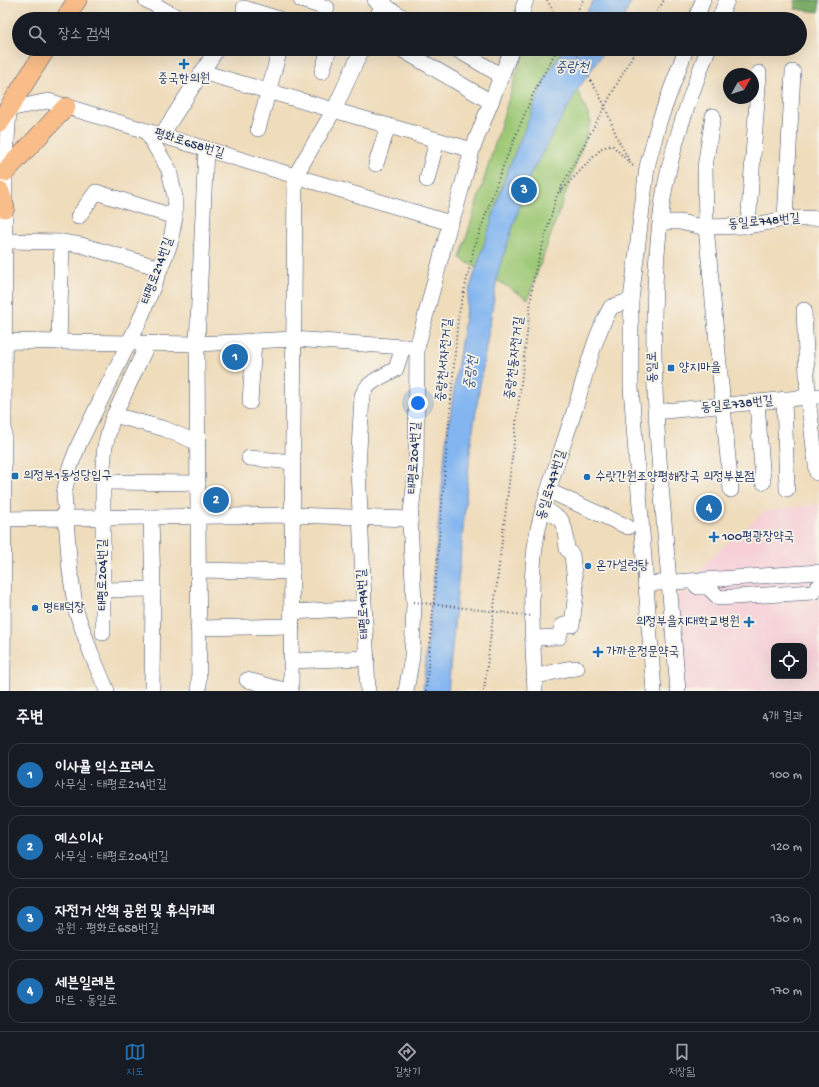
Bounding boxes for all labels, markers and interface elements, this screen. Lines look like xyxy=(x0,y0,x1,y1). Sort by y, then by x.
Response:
search box xyxy=(12,12,807,56)
icon: search xyxy=(26,23,48,45)
text: 장소 검색 xyxy=(58,26,110,44)
marker: 중국한의원 xyxy=(178,58,190,70)
water label: 중랑천 xyxy=(555,60,591,77)
north arrow xyxy=(723,68,759,104)
place label: 중국한의원 xyxy=(158,72,210,87)
street label: 평화로658번길 xyxy=(152,126,226,162)
pin: 3 xyxy=(511,175,537,205)
street label: 동일로748번길 xyxy=(727,211,801,233)
street label: 태평로214번길 xyxy=(139,236,177,306)
street label: 중랑천동자전거길 xyxy=(502,316,528,400)
street label: 중랑천서자전거길 xyxy=(434,318,456,402)
pin: 1 xyxy=(222,342,248,372)
street label: 동일로 xyxy=(645,351,661,383)
water label: 중랑천 xyxy=(462,353,483,391)
place label: 양지마을 xyxy=(679,361,721,376)
marker: 양지마을 xyxy=(666,363,676,373)
your location xyxy=(408,393,428,413)
street label: 동일로738번길 xyxy=(700,394,774,416)
street label: 태평로204번길 xyxy=(406,422,424,494)
street label: 동일로747번길 xyxy=(534,448,570,522)
place label: 의정부1동성당입구 xyxy=(23,469,112,484)
place label: 수랏간원조양평해장국 의정부본점 xyxy=(595,470,755,485)
marker: 의정부1동성당입구 xyxy=(10,471,20,481)
marker: 수랏간원조양평해장국 의정부본점 xyxy=(582,472,592,482)
pin: 2 xyxy=(203,485,229,515)
pin: 4 xyxy=(696,493,722,523)
place label: 100평광장약국 xyxy=(721,530,794,545)
marker: 100평광장약국 xyxy=(709,532,719,542)
street label: 태평로204번길 xyxy=(96,539,111,611)
place label: 온가설렁탕 xyxy=(596,559,649,574)
marker: 온가설렁탕 xyxy=(583,561,593,571)
street label: 태평로194번길 xyxy=(355,569,373,639)
place label: 명태덕장 xyxy=(43,601,85,616)
marker: 명태덕장 xyxy=(30,603,40,613)
place label: 의정부을지대학교병원 xyxy=(635,615,740,630)
marker: 의정부을지대학교병원 xyxy=(743,616,755,628)
map controls xyxy=(771,643,807,679)
button: locate xyxy=(771,643,807,679)
place label: 가까운정문약국 xyxy=(606,645,679,660)
marker: 가까운정문약국 xyxy=(593,647,603,657)
text: 주변 xyxy=(16,709,43,729)
text: 4개 결과 xyxy=(762,710,803,725)
text: 이사콜 익스프레스 xyxy=(55,759,155,777)
text: 1 xyxy=(27,768,33,783)
text: 100 m xyxy=(770,768,802,783)
text: 사무실 · 태평로214번길 xyxy=(55,778,167,793)
text: 예스이사 xyxy=(55,831,103,849)
text: 2 xyxy=(27,840,33,855)
text: 120 m xyxy=(771,840,802,855)
text: 사무실 · 태평로204번길 xyxy=(55,850,169,865)
text: 자전거 산책 공원 및 휴식카페 xyxy=(55,903,214,921)
text: 3 xyxy=(27,912,33,927)
text: 130 m xyxy=(770,912,802,927)
text: 공원 · 평화로658번길 xyxy=(55,922,159,937)
text: 세븐일레븐 xyxy=(55,975,115,993)
text: 4 xyxy=(27,984,33,999)
text: 170 m xyxy=(770,984,802,999)
text: 마트 · 동일로 xyxy=(55,994,118,1009)
tab: 지도 xyxy=(124,1041,146,1079)
tab: 길찾기 xyxy=(394,1041,420,1079)
tab: 저장됨 xyxy=(668,1041,695,1079)

